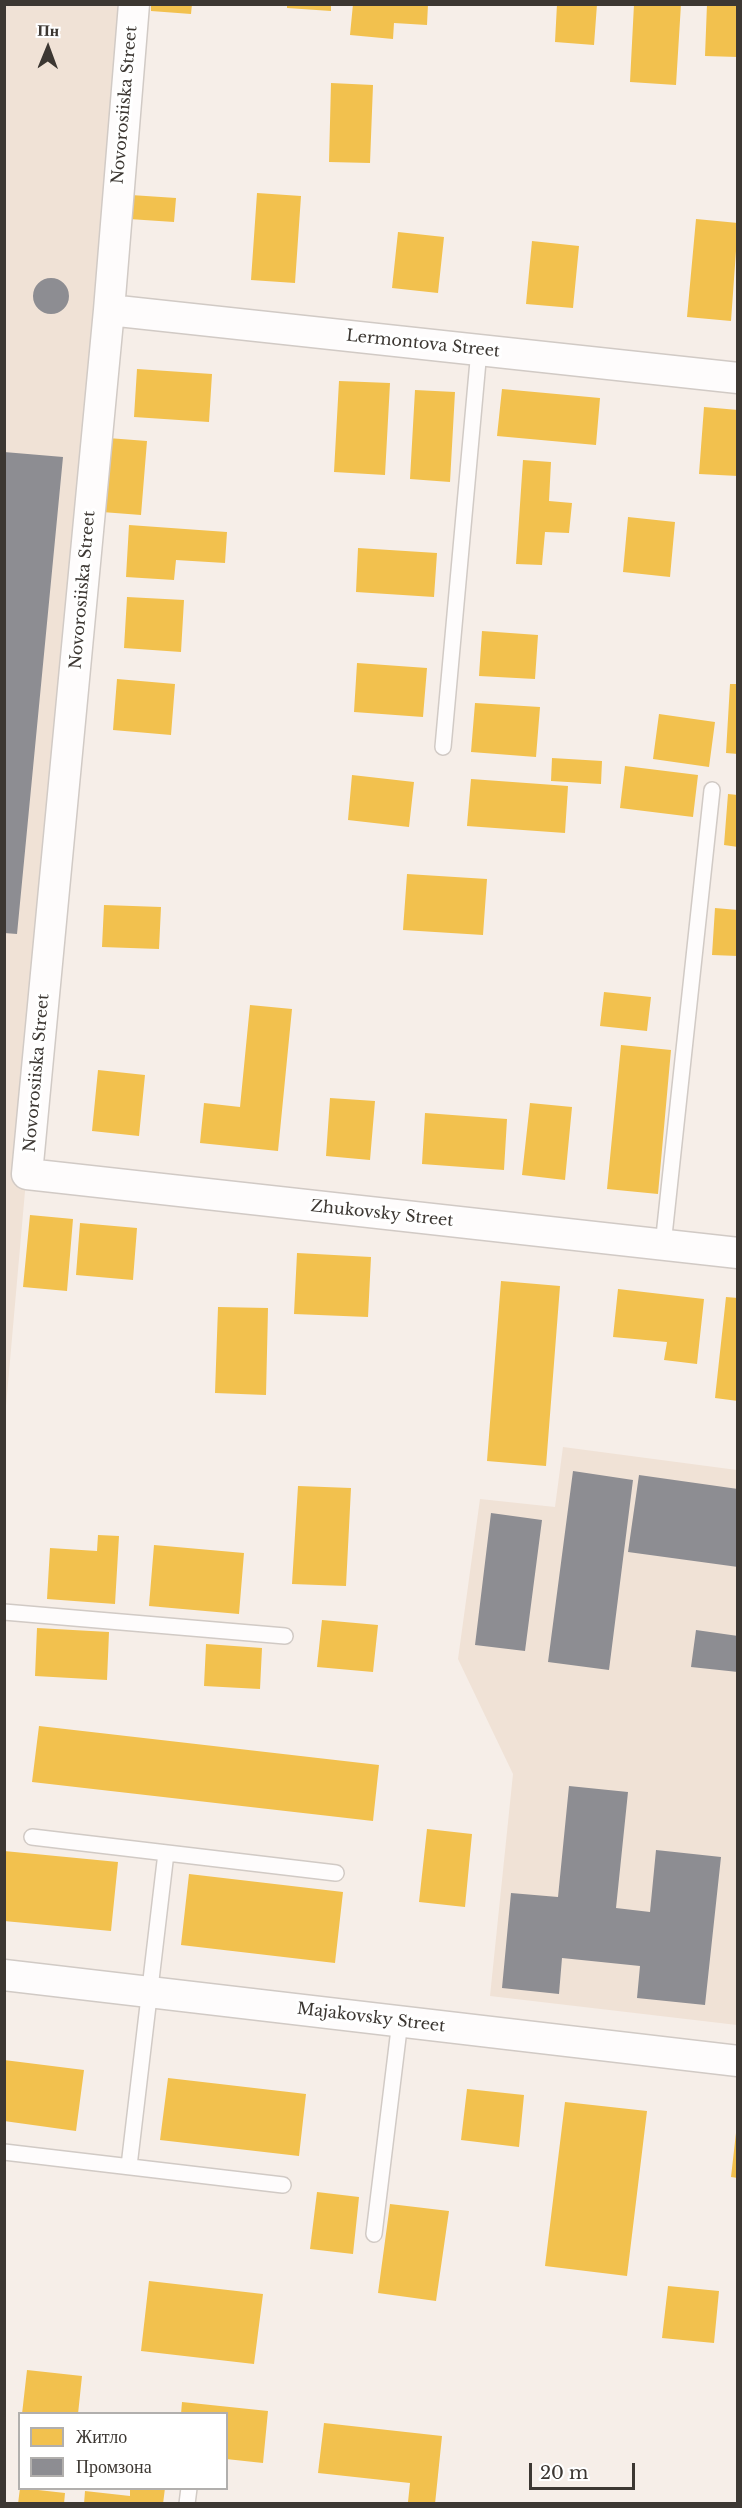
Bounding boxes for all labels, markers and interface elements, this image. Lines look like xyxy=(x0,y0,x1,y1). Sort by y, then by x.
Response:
north arrow xyxy=(18,18,78,78)
text: Пн xyxy=(37,20,59,40)
street label: Novorosiiska Street xyxy=(109,25,141,185)
street label: Lermontova Street xyxy=(345,326,501,362)
street label: Novorosiiska Street xyxy=(67,510,99,670)
street label: Novorosiiska Street xyxy=(21,993,53,1153)
street label: Zhukovsky Street xyxy=(310,1197,454,1231)
street label: Majakovsky Street xyxy=(296,1999,446,2037)
legend xyxy=(18,2412,228,2490)
text: Житло xyxy=(76,2426,127,2448)
scale bar xyxy=(532,2451,638,2489)
text: Промзона xyxy=(76,2456,152,2478)
text: 20 m xyxy=(540,2462,588,2484)

